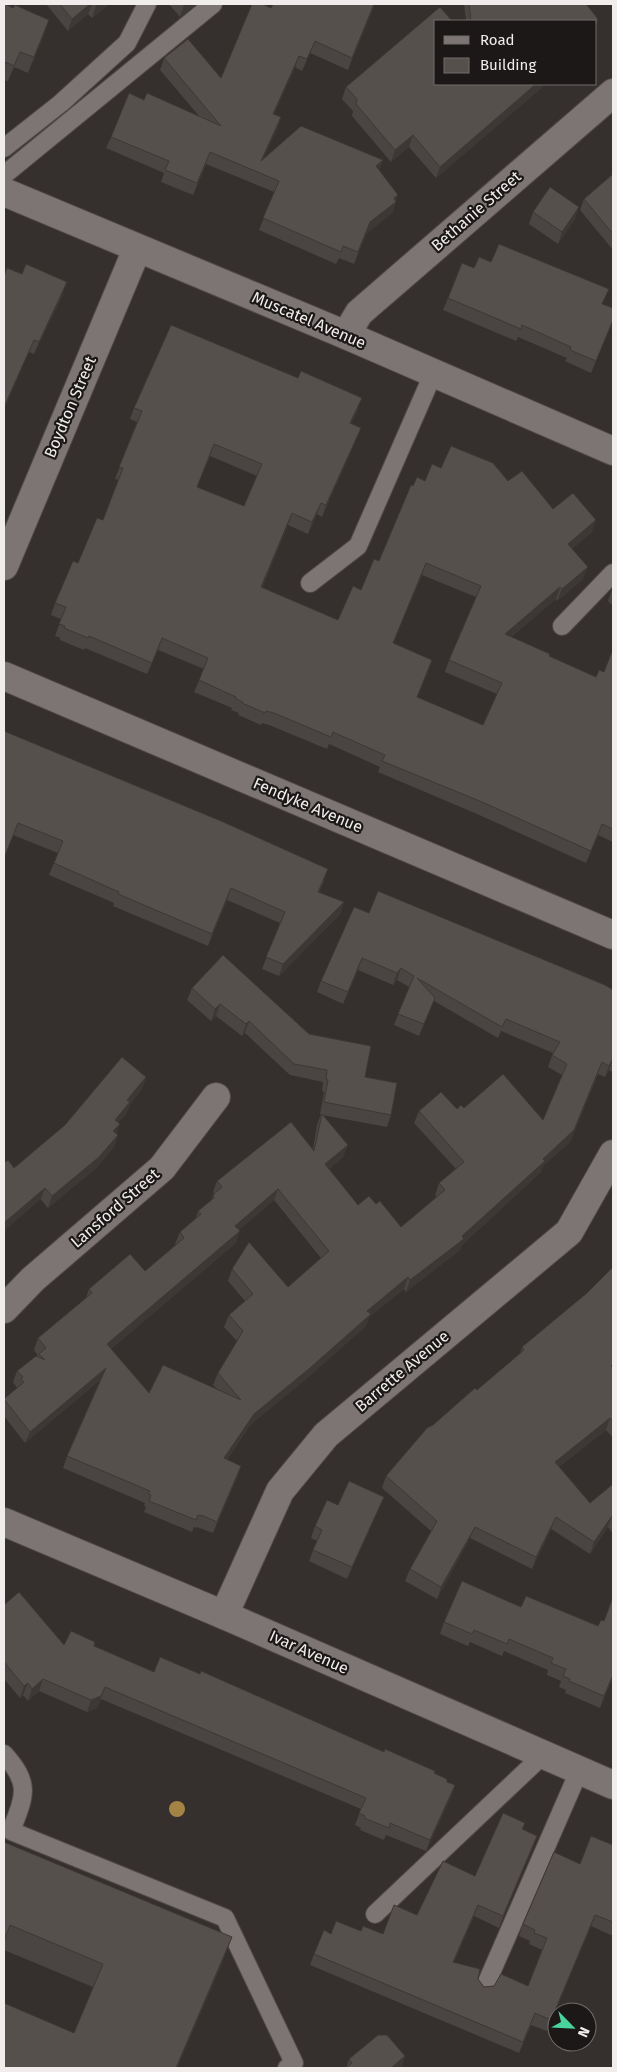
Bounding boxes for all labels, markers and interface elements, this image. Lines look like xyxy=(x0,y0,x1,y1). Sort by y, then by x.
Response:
legend xyxy=(434,20,597,85)
text: Road xyxy=(480,31,515,49)
text: Building xyxy=(480,56,536,74)
street label: Bethanie Street xyxy=(427,167,525,255)
street label: Muscatel Avenue xyxy=(249,287,369,353)
street label: Boydton Street xyxy=(40,353,100,461)
street label: Fendyke Avenue xyxy=(250,773,366,837)
street label: Lansford Street xyxy=(67,1164,163,1252)
street label: Barrette Avenue xyxy=(351,1326,453,1416)
street label: Ivar Avenue xyxy=(267,1626,351,1678)
north arrow xyxy=(547,2002,597,2052)
text: N xyxy=(574,2024,593,2040)

